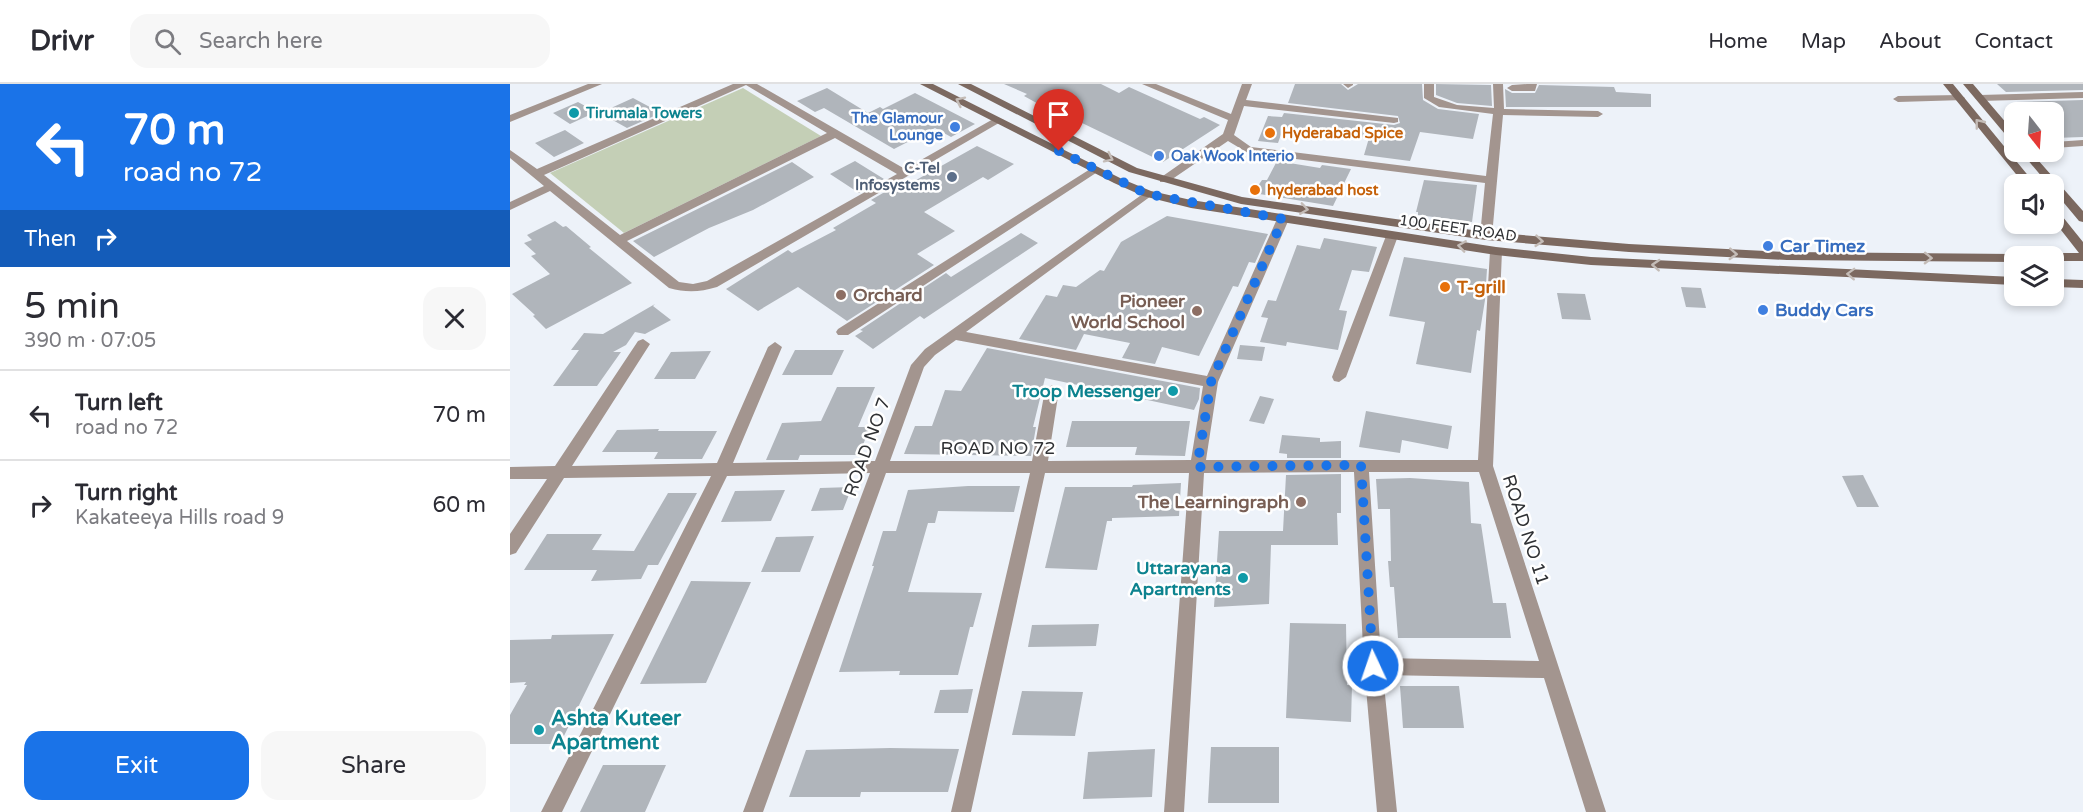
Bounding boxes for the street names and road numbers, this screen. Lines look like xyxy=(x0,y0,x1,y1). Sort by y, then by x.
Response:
street label: 100 FEET ROAD xyxy=(1398,211,1518,245)
street label: ROAD NO 7 xyxy=(839,394,895,500)
street label: ROAD NO 72 xyxy=(940,437,1056,459)
street label: ROAD NO 11 xyxy=(1498,472,1554,588)

